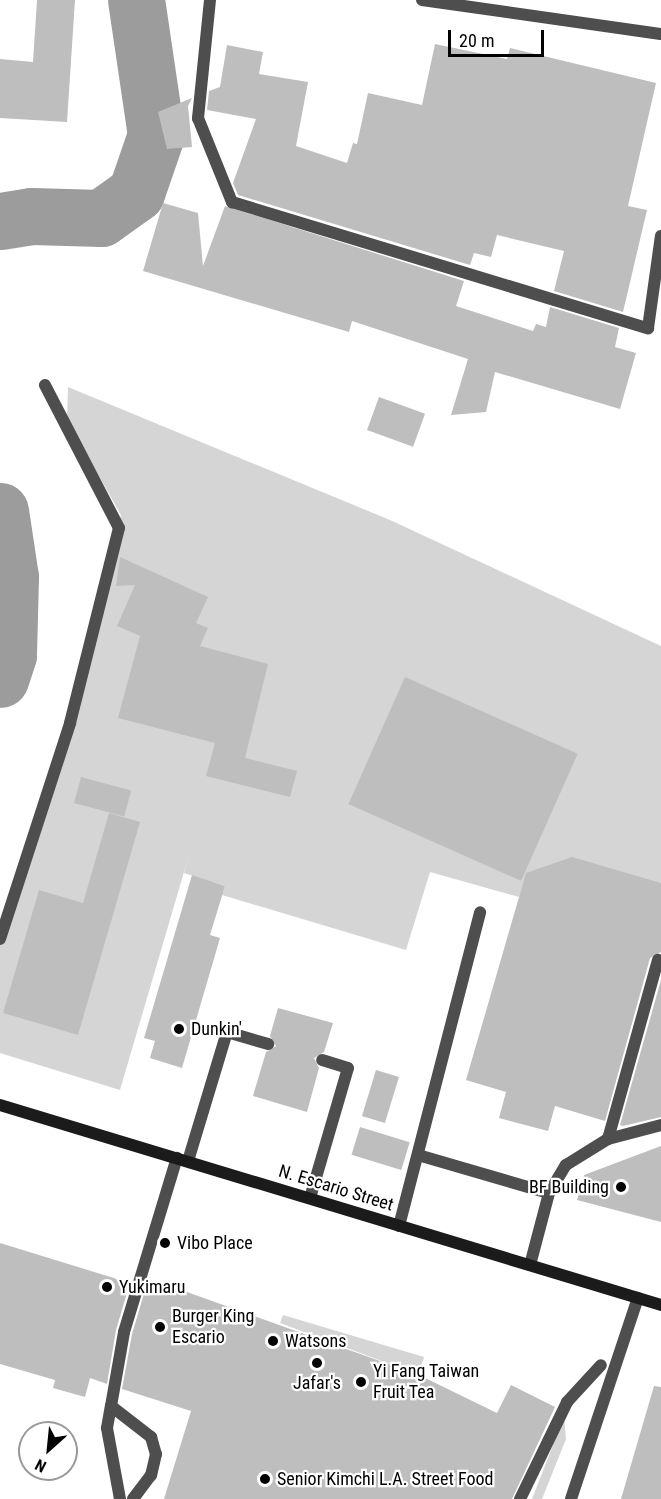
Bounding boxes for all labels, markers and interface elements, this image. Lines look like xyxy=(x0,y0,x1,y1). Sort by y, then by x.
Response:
scale bar xyxy=(451,18,547,56)
text: 20 m xyxy=(459,30,494,51)
place label: Dunkin' xyxy=(191,1018,242,1040)
marker: Dunkin' xyxy=(172,1022,186,1036)
street label: N. Escario Street xyxy=(276,1160,396,1216)
place label: BF Building xyxy=(529,1176,609,1198)
marker: BF Building xyxy=(614,1180,628,1194)
place label: Vibo Place xyxy=(177,1232,253,1254)
marker: Vibo Place xyxy=(158,1236,172,1250)
place label: Yukimaru xyxy=(119,1276,185,1298)
marker: Yukimaru xyxy=(100,1280,114,1294)
place label: Burger King Escario xyxy=(172,1306,254,1348)
marker: Burger King Escario xyxy=(153,1320,167,1334)
place label: Watsons xyxy=(285,1330,347,1352)
marker: Watsons xyxy=(266,1334,280,1348)
marker: Jafar's xyxy=(310,1356,324,1370)
place label: Yi Fang Taiwan Fruit Tea xyxy=(373,1361,480,1404)
place label: Jafar's xyxy=(293,1372,341,1394)
marker: Yi Fang Taiwan Fruit Tea xyxy=(354,1375,368,1389)
north arrow xyxy=(18,1421,78,1481)
text: N xyxy=(32,1455,49,1476)
place label: Senior Kimchi L.A. Street Food xyxy=(277,1468,493,1490)
marker: Senior Kimchi L.A. Street Food xyxy=(258,1472,272,1486)

